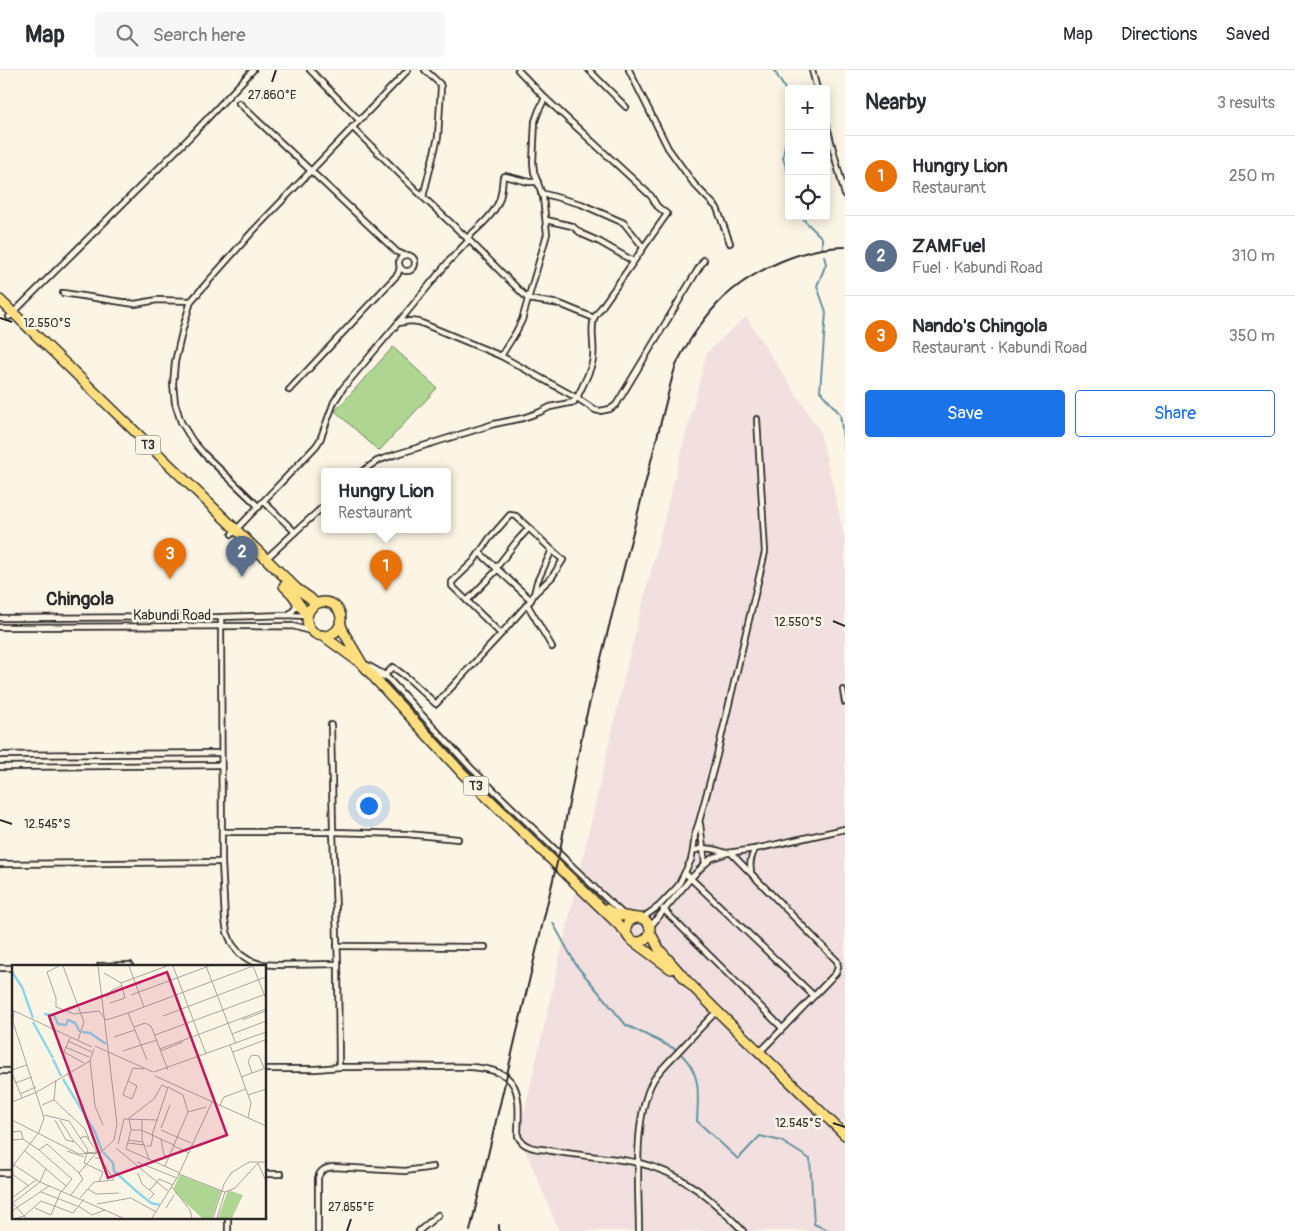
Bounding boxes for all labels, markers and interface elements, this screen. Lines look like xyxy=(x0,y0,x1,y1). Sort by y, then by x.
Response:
search box xyxy=(95,12,445,57)
text: Map xyxy=(25,20,65,49)
icon: search xyxy=(113,21,141,49)
text: Search here xyxy=(153,23,246,47)
text: Map xyxy=(1063,23,1093,46)
text: Directions xyxy=(1121,23,1197,46)
text: Saved xyxy=(1225,23,1270,46)
map controls xyxy=(785,85,830,220)
button: + xyxy=(785,85,830,130)
text: 27.860°E xyxy=(248,88,296,103)
text: Nearby xyxy=(865,89,926,116)
text: 3 results xyxy=(1217,93,1275,113)
button: − xyxy=(785,130,830,175)
text: Hungry Lion xyxy=(912,154,1008,178)
text: 1 xyxy=(878,166,884,186)
text: 250 m xyxy=(1229,166,1275,186)
button: locate xyxy=(785,175,830,220)
text: Restaurant xyxy=(912,178,986,198)
text: ZAMFuel xyxy=(912,234,986,258)
text: 2 xyxy=(877,246,885,266)
text: 310 m xyxy=(1231,246,1275,266)
text: Fuel · Kabundi Road xyxy=(912,258,1043,278)
text: Nando's Chingola xyxy=(912,314,1047,338)
text: 12.550°S xyxy=(23,316,71,331)
text: 3 xyxy=(877,326,885,346)
text: 350 m xyxy=(1229,326,1275,346)
text: Restaurant · Kabundi Road xyxy=(912,338,1087,358)
button: Save xyxy=(865,390,1065,437)
button: Share xyxy=(1075,390,1275,437)
road number: T3 xyxy=(136,436,160,454)
popup xyxy=(321,468,451,533)
text: Hungry Lion xyxy=(338,479,434,503)
text: Restaurant xyxy=(338,503,412,523)
pin: 2 xyxy=(226,536,258,577)
pin: 3 xyxy=(154,538,186,579)
pin: 1 xyxy=(370,550,402,591)
district label: Chingola xyxy=(46,587,114,611)
street label: Kabundi Road xyxy=(133,607,211,624)
text: 12.550°S xyxy=(774,615,822,630)
road number: T3 xyxy=(464,776,488,796)
your location xyxy=(356,793,382,819)
text: 12.545°S xyxy=(24,817,70,832)
inset map xyxy=(12,965,266,1218)
text: 12.545°S xyxy=(775,1116,821,1131)
text: 27.855°E xyxy=(328,1200,374,1215)

